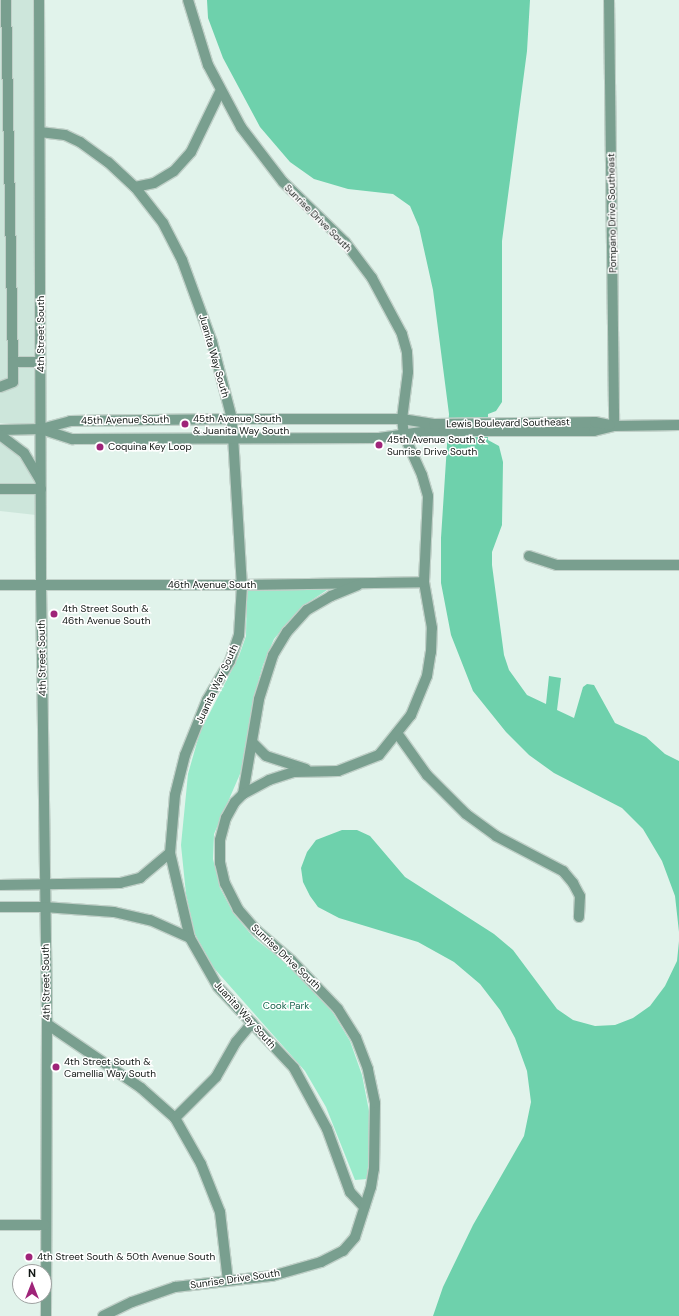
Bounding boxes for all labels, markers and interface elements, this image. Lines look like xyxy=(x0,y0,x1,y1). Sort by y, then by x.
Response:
street label: Pompano Drive Southeast xyxy=(605,153,619,273)
street label: Sunrise Drive South xyxy=(282,182,354,254)
street label: 4th Street South xyxy=(35,296,47,372)
street label: Juanita Way South xyxy=(196,313,232,399)
place label: 45th Avenue South & Juanita Way South xyxy=(193,412,289,436)
street label: 45th Avenue South xyxy=(81,413,169,427)
street label: Lewis Boulevard Southeast xyxy=(446,416,570,430)
marker: 45th Avenue South & Juanita Way South xyxy=(180,419,190,429)
place label: 45th Avenue South & Sunrise Drive South xyxy=(387,433,485,456)
marker: 45th Avenue South & Sunrise Drive South xyxy=(374,440,384,450)
place label: Coquina Key Loop xyxy=(108,441,192,453)
marker: Coquina Key Loop xyxy=(95,442,105,452)
street label: 46th Avenue South xyxy=(168,579,256,591)
place label: 4th Street South & 46th Avenue South xyxy=(62,602,150,626)
marker: 4th Street South & 46th Avenue South xyxy=(49,609,59,619)
street label: 4th Street South xyxy=(35,620,49,696)
street label: Juanita Way South xyxy=(193,642,241,726)
street label: Sunrise Drive South xyxy=(249,922,323,992)
street label: 4th Street South xyxy=(39,944,53,1020)
street label: Juanita Way South xyxy=(212,979,278,1051)
park label: Cook Park xyxy=(263,1000,309,1012)
place label: 4th Street South & Camellia Way South xyxy=(64,1055,156,1078)
marker: 4th Street South & Camellia Way South xyxy=(51,1062,61,1072)
place label: 4th Street South & 50th Avenue South xyxy=(37,1251,215,1263)
marker: 4th Street South & 50th Avenue South xyxy=(24,1252,34,1262)
north arrow xyxy=(12,1264,52,1304)
text: N xyxy=(28,1266,36,1280)
street label: Sunrise Drive South xyxy=(190,1267,280,1291)

